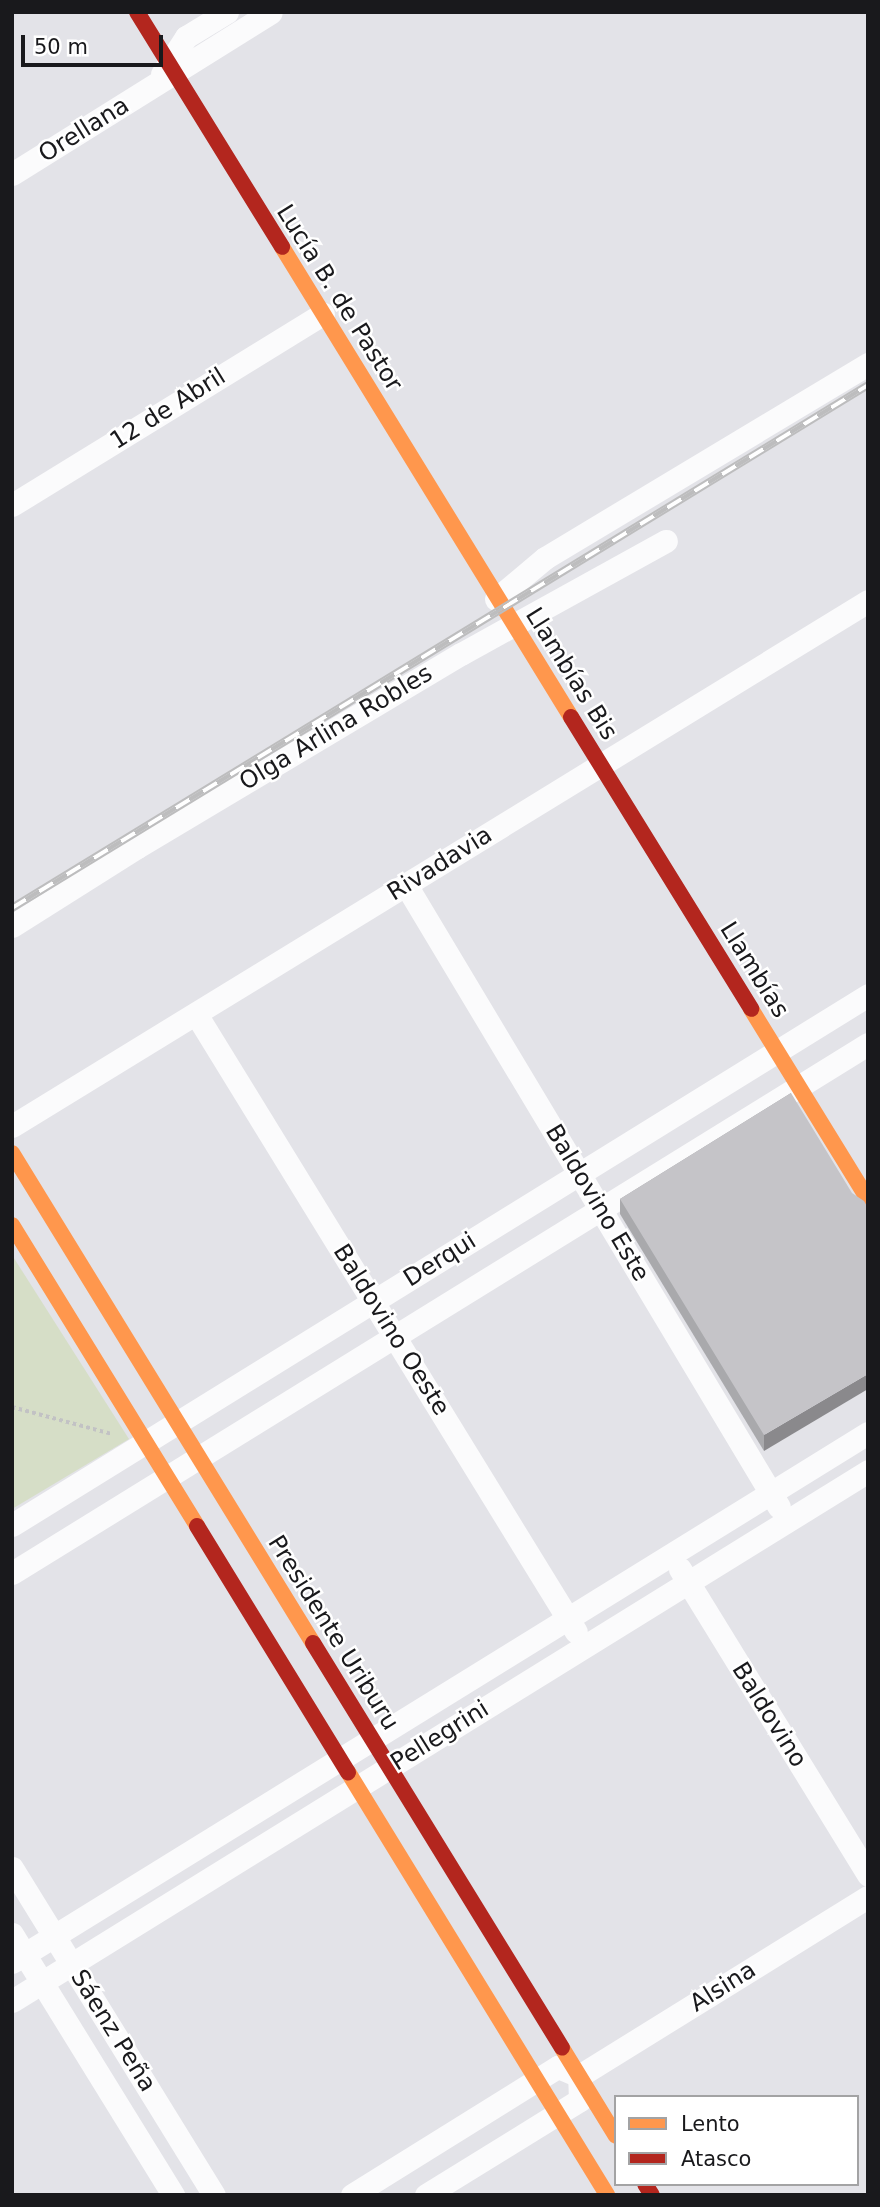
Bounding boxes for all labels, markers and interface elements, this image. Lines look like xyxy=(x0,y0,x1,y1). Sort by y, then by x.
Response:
scale bar xyxy=(24,21,166,65)
text: 50 m xyxy=(34,35,88,59)
street label: Orellana xyxy=(34,91,134,169)
street label: Lucía B. de Pastor xyxy=(270,200,408,396)
street label: 12 de Abril xyxy=(105,362,231,456)
street label: Llambías Bis xyxy=(519,603,623,745)
street label: Olga Arlina Robles xyxy=(234,659,438,797)
street label: Rivadavia xyxy=(382,821,498,907)
street label: Llambías xyxy=(713,917,795,1023)
street label: Baldovino Este xyxy=(539,1119,655,1287)
street label: Derqui xyxy=(399,1227,481,1293)
street label: Baldovino Oeste xyxy=(327,1239,455,1421)
street label: Presidente Uriburu xyxy=(261,1530,405,1736)
street label: Baldovino xyxy=(725,1657,813,1773)
street label: Pellegrini xyxy=(386,1695,494,1777)
street label: Alsina xyxy=(685,1956,761,2018)
street label: Sáenz Peña xyxy=(64,1965,162,2097)
legend xyxy=(614,2095,859,2186)
text: Lento xyxy=(681,2112,740,2136)
text: Atasco xyxy=(681,2147,751,2171)

